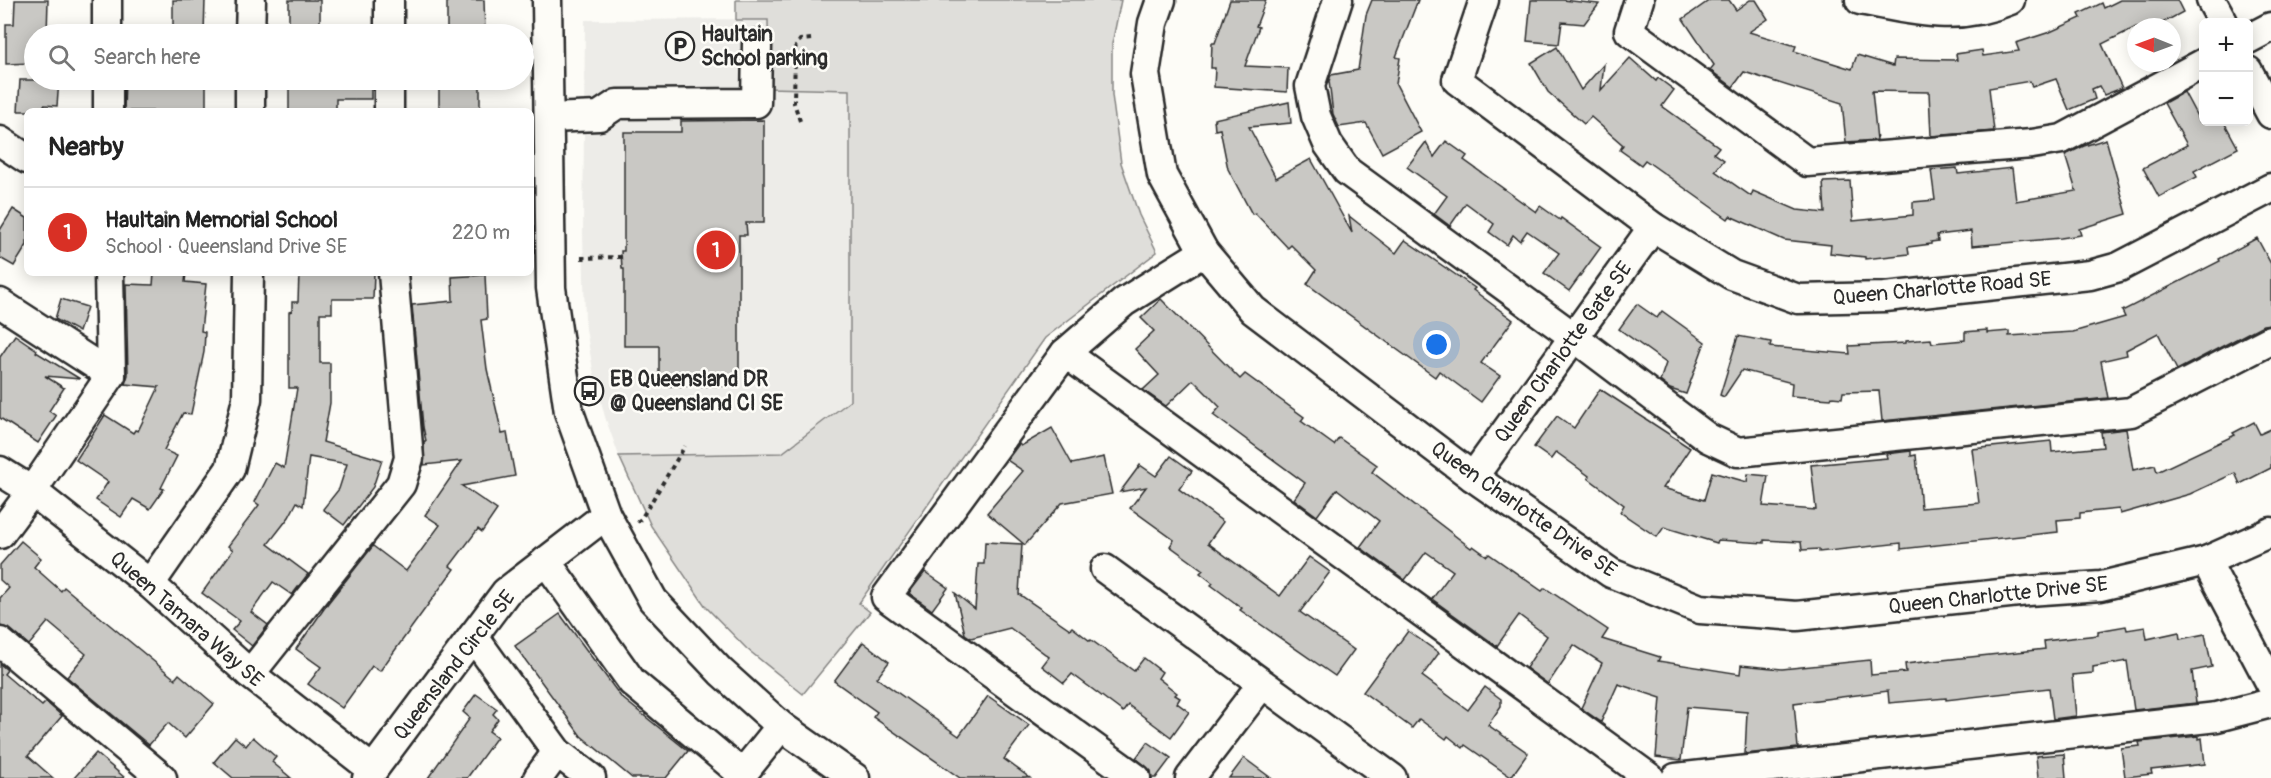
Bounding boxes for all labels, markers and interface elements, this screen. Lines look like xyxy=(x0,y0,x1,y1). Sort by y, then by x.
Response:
north arrow xyxy=(2127,18,2181,72)
map controls xyxy=(2199,18,2253,126)
button: + xyxy=(2199,18,2253,72)
place label: Haultain School parking xyxy=(701,21,828,72)
search box xyxy=(24,24,534,90)
parking icon: Haultain School parking xyxy=(664,30,696,62)
icon: search xyxy=(45,41,78,74)
text: Search here xyxy=(93,43,200,71)
button: − xyxy=(2199,72,2253,126)
text: Nearby xyxy=(48,131,124,163)
text: Haultain Memorial School xyxy=(105,206,338,234)
text: 1 xyxy=(64,220,71,245)
text: 220 m xyxy=(452,220,510,245)
pin: 1 xyxy=(696,228,736,272)
text: School · Queensland Drive SE xyxy=(105,234,347,259)
street label: Queen Charlotte Gate SE xyxy=(1488,256,1638,448)
street label: Queen Charlotte Road SE xyxy=(1832,265,2053,312)
your location xyxy=(1422,330,1451,359)
place label: EB Queensland DR @ Queensland CI SE xyxy=(610,366,783,417)
bus stop icon: EB Queensland DR @ Queensland CI SE xyxy=(573,375,605,407)
street label: Queen Charlotte Drive SE xyxy=(1426,435,1622,584)
street label: Queen Tamara Way SE xyxy=(104,545,269,694)
street label: Queen Charlotte Drive SE xyxy=(1887,571,2109,620)
street label: Queensland Circle SE xyxy=(387,585,522,746)

